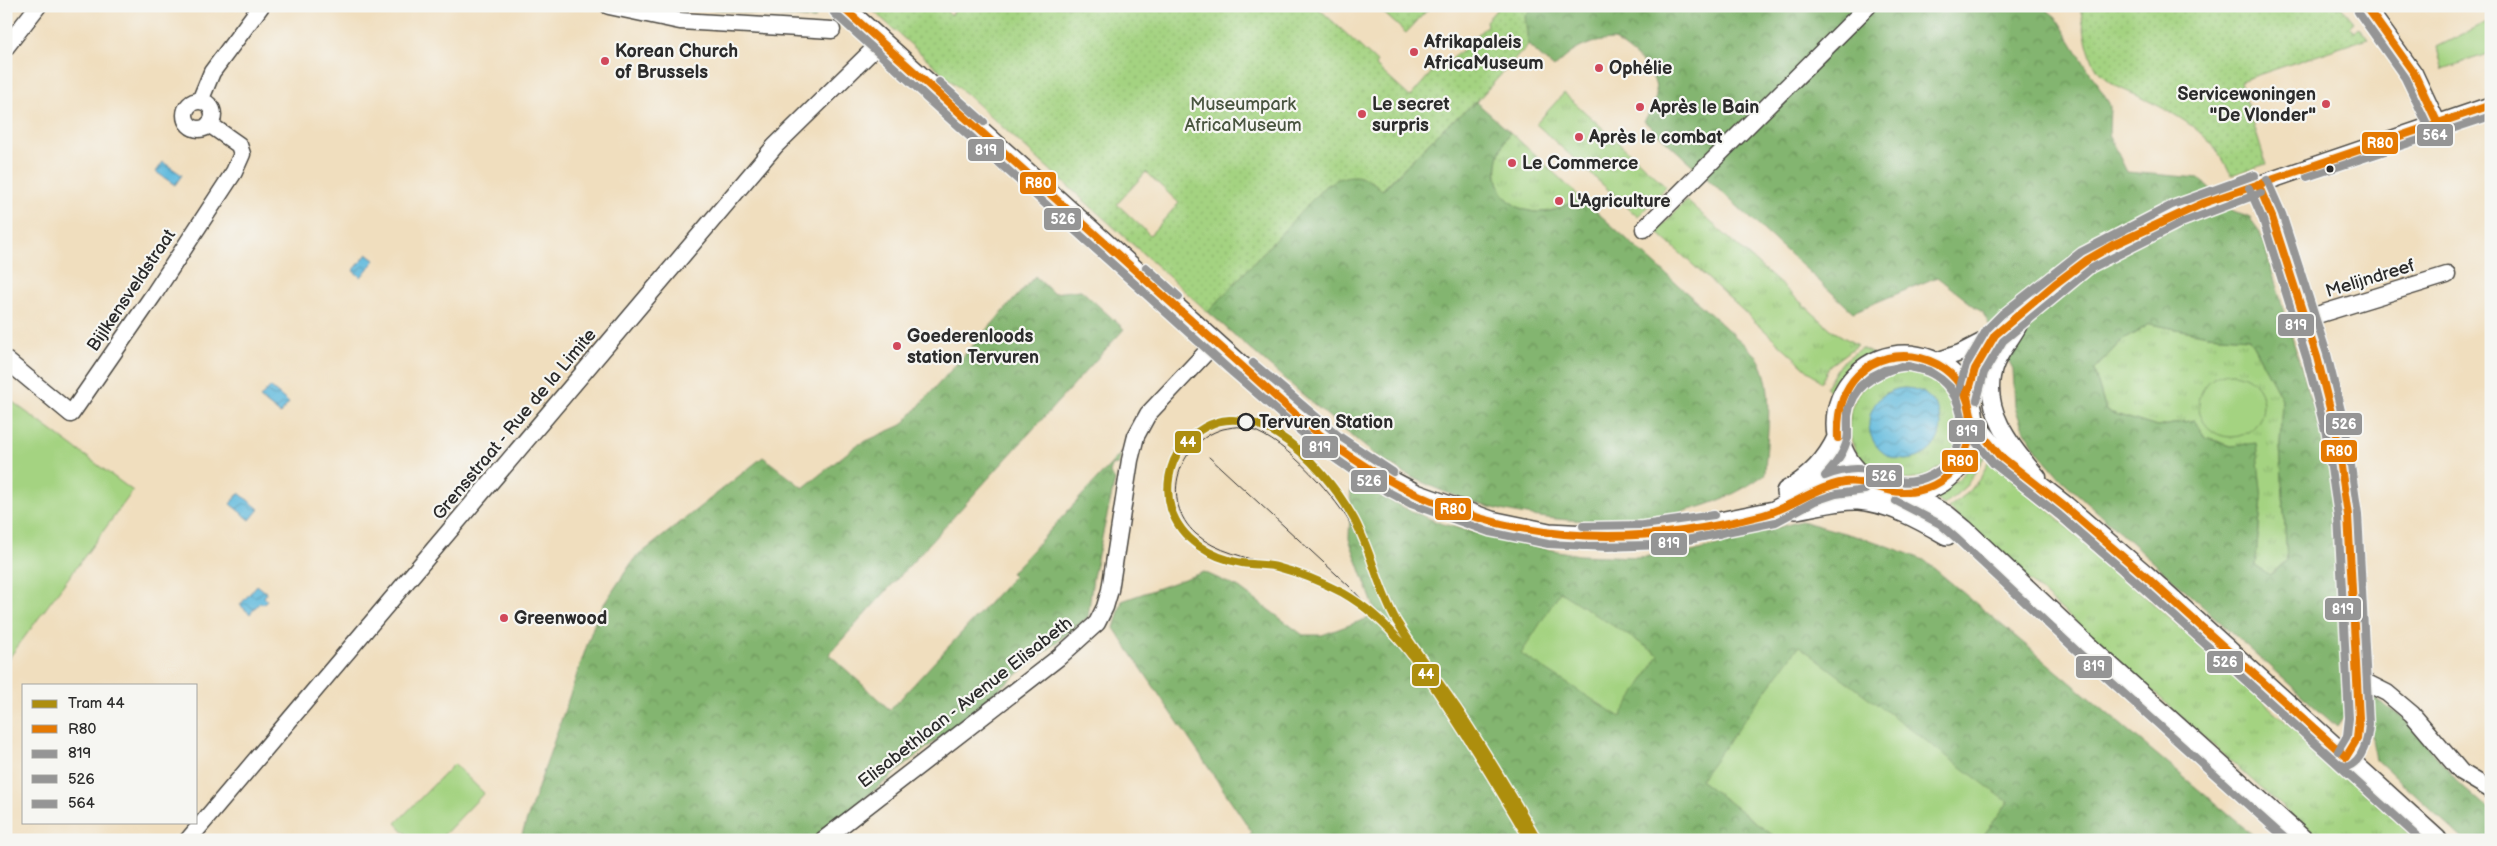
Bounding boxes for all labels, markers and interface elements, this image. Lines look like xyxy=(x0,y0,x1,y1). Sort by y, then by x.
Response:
place label: Afrikapaleis AfricaMuseum xyxy=(1423,32,1544,74)
place label: Korean Church of Brussels xyxy=(615,41,738,83)
marker: Afrikapaleis AfricaMuseum xyxy=(1408,46,1420,58)
marker: Korean Church of Brussels xyxy=(599,55,611,67)
place label: Ophélie xyxy=(1609,58,1672,79)
marker: Ophélie xyxy=(1593,62,1605,74)
place label: Servicewoningen "De Vlonder" xyxy=(2177,84,2316,126)
park label: Museumpark AfricaMuseum xyxy=(1184,94,1302,136)
place label: Le secret surpris xyxy=(1372,94,1449,136)
place label: Après le Bain xyxy=(1649,97,1759,118)
marker: Servicewoningen "De Vlonder" xyxy=(2320,98,2332,110)
marker: Après le Bain xyxy=(1634,101,1646,113)
marker: Le secret surpris xyxy=(1356,108,1368,120)
line badge: 564 xyxy=(2416,123,2454,147)
place label: Après le combat xyxy=(1588,127,1723,148)
text: 564 xyxy=(2423,127,2448,144)
marker: Après le combat xyxy=(1573,131,1585,143)
line badge: R80 xyxy=(2361,131,2399,155)
text: R80 xyxy=(2367,135,2394,152)
line badge: 819 xyxy=(967,138,1005,162)
text: 819 xyxy=(975,142,997,159)
place label: Le Commerce xyxy=(1522,153,1638,174)
marker: Le Commerce xyxy=(1506,157,1518,169)
unlabelled marker xyxy=(2325,164,2335,174)
line badge: R80 xyxy=(1019,171,1057,195)
text: R80 xyxy=(1025,175,1052,192)
place label: L'Agriculture xyxy=(1569,191,1671,212)
marker: L'Agriculture xyxy=(1553,195,1565,207)
line badge: 526 xyxy=(1043,207,1082,231)
text: 526 xyxy=(1051,211,1075,228)
street label: Bijlkensveldstraat xyxy=(83,225,180,355)
street label: Melijndreef xyxy=(2323,255,2418,302)
line badge: 819 xyxy=(2277,313,2315,337)
text: 819 xyxy=(2285,317,2307,334)
street label: Grensstraat - Rue de la Limite xyxy=(428,324,601,524)
place label: Goederenloods station Tervuren xyxy=(907,326,1039,368)
marker: Goederenloods station Tervuren xyxy=(891,340,903,352)
place label: Tervuren Station xyxy=(1259,412,1393,433)
line badge: 526 xyxy=(2325,412,2363,436)
marker: Tervuren Station xyxy=(1237,413,1255,431)
text: 526 xyxy=(2332,416,2356,433)
line badge: 819 xyxy=(1948,419,1986,443)
text: 819 xyxy=(1956,423,1978,440)
line badge: 44 xyxy=(1174,430,1202,454)
text: 44 xyxy=(1180,434,1197,451)
line badge: 819 xyxy=(1301,435,1339,459)
text: 819 xyxy=(1309,439,1331,456)
line badge: R80 xyxy=(2320,439,2358,463)
text: R80 xyxy=(2326,443,2353,460)
line badge: R80 xyxy=(1941,449,1979,473)
text: R80 xyxy=(1947,453,1974,470)
line badge: 526 xyxy=(1865,464,1903,488)
text: 526 xyxy=(1872,468,1896,485)
line badge: 526 xyxy=(1350,469,1388,493)
text: 526 xyxy=(1357,473,1381,490)
line badge: R80 xyxy=(1434,497,1472,521)
text: R80 xyxy=(1440,501,1467,518)
line badge: 819 xyxy=(1650,532,1688,556)
text: 819 xyxy=(1658,535,1680,552)
line badge: 819 xyxy=(2324,597,2362,621)
text: 819 xyxy=(2332,601,2354,618)
place label: Greenwood xyxy=(514,608,607,629)
marker: Greenwood xyxy=(498,612,510,624)
street label: Elisabethlaan - Avenue Elisabeth xyxy=(854,612,1076,792)
line badge: 526 xyxy=(2206,650,2244,674)
text: 526 xyxy=(2213,654,2237,671)
line badge: 819 xyxy=(2075,655,2113,679)
text: 819 xyxy=(2083,658,2105,675)
line badge: 44 xyxy=(1411,663,1440,687)
text: 44 xyxy=(1418,666,1435,683)
legend xyxy=(22,684,198,824)
text: Tram 44 xyxy=(68,694,125,713)
text: R80 xyxy=(68,720,96,739)
text: 819 xyxy=(68,744,91,763)
text: 526 xyxy=(68,770,95,789)
text: 564 xyxy=(68,794,95,813)

